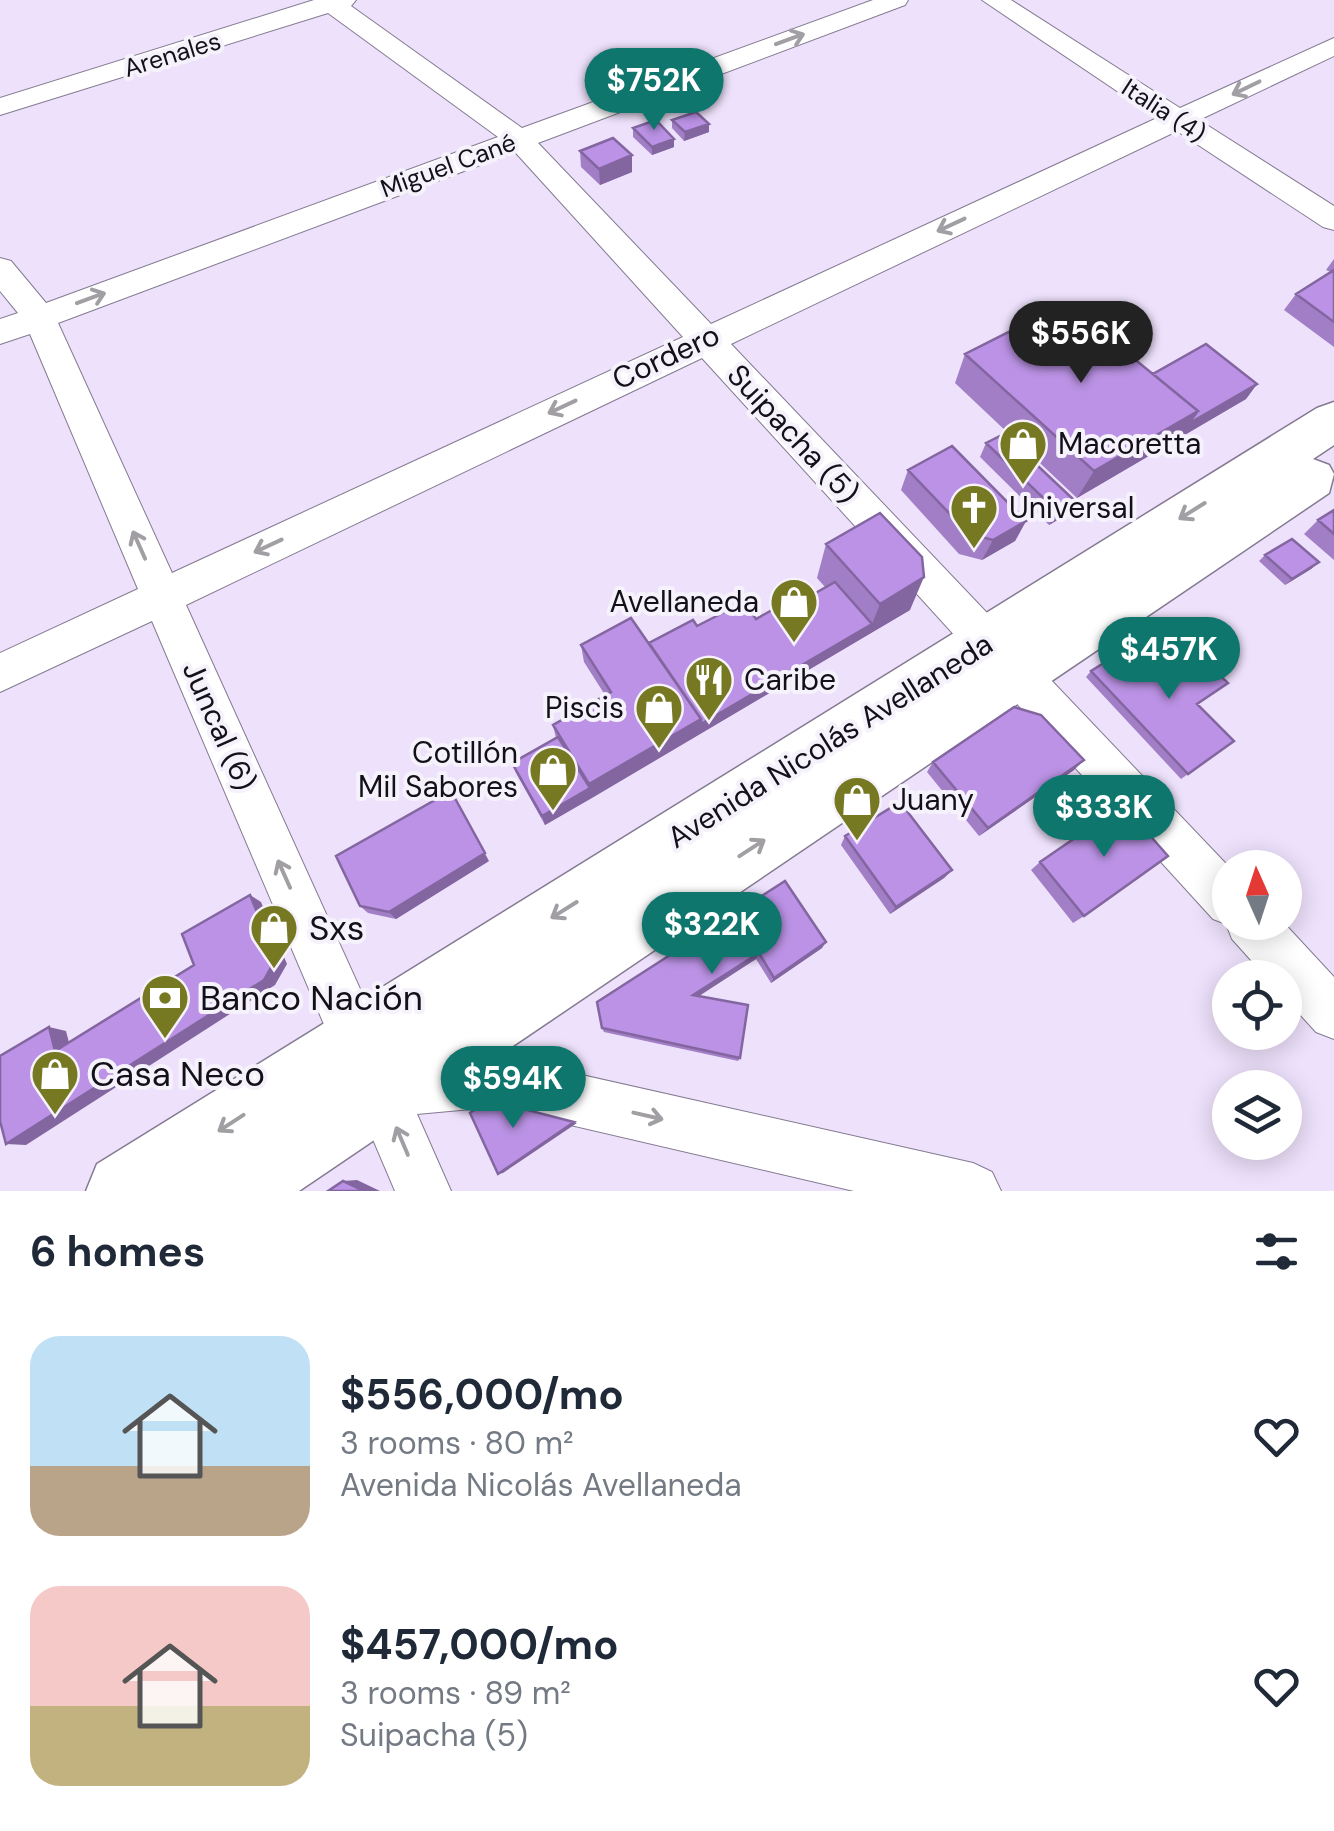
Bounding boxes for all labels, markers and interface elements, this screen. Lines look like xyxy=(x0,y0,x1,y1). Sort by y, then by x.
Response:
street label: Arenales xyxy=(120,24,225,85)
one-way arrow xyxy=(774,29,805,47)
pin: $752K xyxy=(584,48,724,133)
text: $752K xyxy=(607,59,701,101)
street label: Italia (4) xyxy=(1115,71,1212,150)
one-way arrow xyxy=(1232,79,1262,98)
street label: Miguel Cané xyxy=(376,126,520,205)
one-way arrow xyxy=(937,217,967,235)
one-way arrow xyxy=(75,288,106,306)
pin: $556K xyxy=(1011,301,1151,386)
text: $556K xyxy=(1031,312,1131,354)
street label: Cordero xyxy=(606,315,726,398)
street label: Suipacha (5) xyxy=(719,356,868,511)
one-way arrow xyxy=(548,398,578,417)
shop icon: Macoretta xyxy=(997,418,1049,486)
place label: Macoretta xyxy=(1058,424,1201,463)
church icon: Universal xyxy=(948,482,1000,550)
place label: Universal xyxy=(1009,488,1134,527)
one-way arrow xyxy=(1179,500,1207,521)
one-way arrow xyxy=(129,530,147,561)
one-way arrow xyxy=(254,538,284,557)
shop icon: Avellaneda xyxy=(768,576,820,644)
place label: Avellaneda xyxy=(609,582,759,621)
pin: $457K xyxy=(1099,617,1239,702)
street label: Avenida Nicolás Avellaneda xyxy=(660,624,1000,857)
text: $457K xyxy=(1120,628,1218,670)
restaurant icon: Caribe xyxy=(683,654,735,722)
street label: Juncal (6) xyxy=(174,655,265,796)
place label: Caribe xyxy=(744,660,836,699)
shop icon: Piscis xyxy=(633,682,685,750)
place label: Piscis xyxy=(545,688,624,727)
place label: Cotillón Mil Sabores xyxy=(358,733,518,806)
shop icon: Cotillón Mil Sabores xyxy=(527,744,579,812)
shop icon: Juany xyxy=(831,774,883,842)
pin: $333K xyxy=(1034,775,1174,860)
place label: Juany xyxy=(892,780,974,819)
text: $333K xyxy=(1055,786,1153,828)
one-way arrow xyxy=(738,838,766,859)
north arrow xyxy=(1212,850,1302,940)
map controls xyxy=(1212,850,1302,1160)
one-way arrow xyxy=(274,859,292,890)
pin: $322K xyxy=(642,892,782,977)
one-way arrow xyxy=(550,900,578,921)
shop icon: Sxs xyxy=(248,902,300,970)
text: $322K xyxy=(664,903,760,945)
place label: Sxs xyxy=(309,905,364,951)
button: locate xyxy=(1212,960,1302,1050)
bank icon: Banco Nación xyxy=(139,972,191,1040)
place label: Banco Nación xyxy=(200,975,423,1021)
pin: $594K xyxy=(443,1046,583,1131)
shop icon: Casa Neco xyxy=(29,1048,81,1116)
place label: Casa Neco xyxy=(90,1051,265,1097)
text: $594K xyxy=(463,1057,563,1099)
button: layers xyxy=(1212,1070,1302,1160)
one-way arrow xyxy=(631,1108,663,1127)
one-way arrow xyxy=(217,1112,245,1133)
one-way arrow xyxy=(392,1126,410,1157)
text: 6 homes xyxy=(30,1224,205,1279)
icon: filters xyxy=(1249,1224,1304,1279)
text: $556,000/mo xyxy=(340,1367,624,1422)
icon: home xyxy=(110,1376,230,1496)
icon: heart xyxy=(1249,1409,1304,1464)
text: 3 rooms · 80 m² xyxy=(340,1422,573,1464)
text: Avenida Nicolás Avellaneda xyxy=(340,1464,742,1506)
text: $457,000/mo xyxy=(340,1617,619,1672)
icon: home xyxy=(110,1626,230,1746)
icon: heart xyxy=(1249,1659,1304,1714)
text: 3 rooms · 89 m² xyxy=(340,1672,571,1714)
text: Suipacha (5) xyxy=(340,1714,528,1756)

